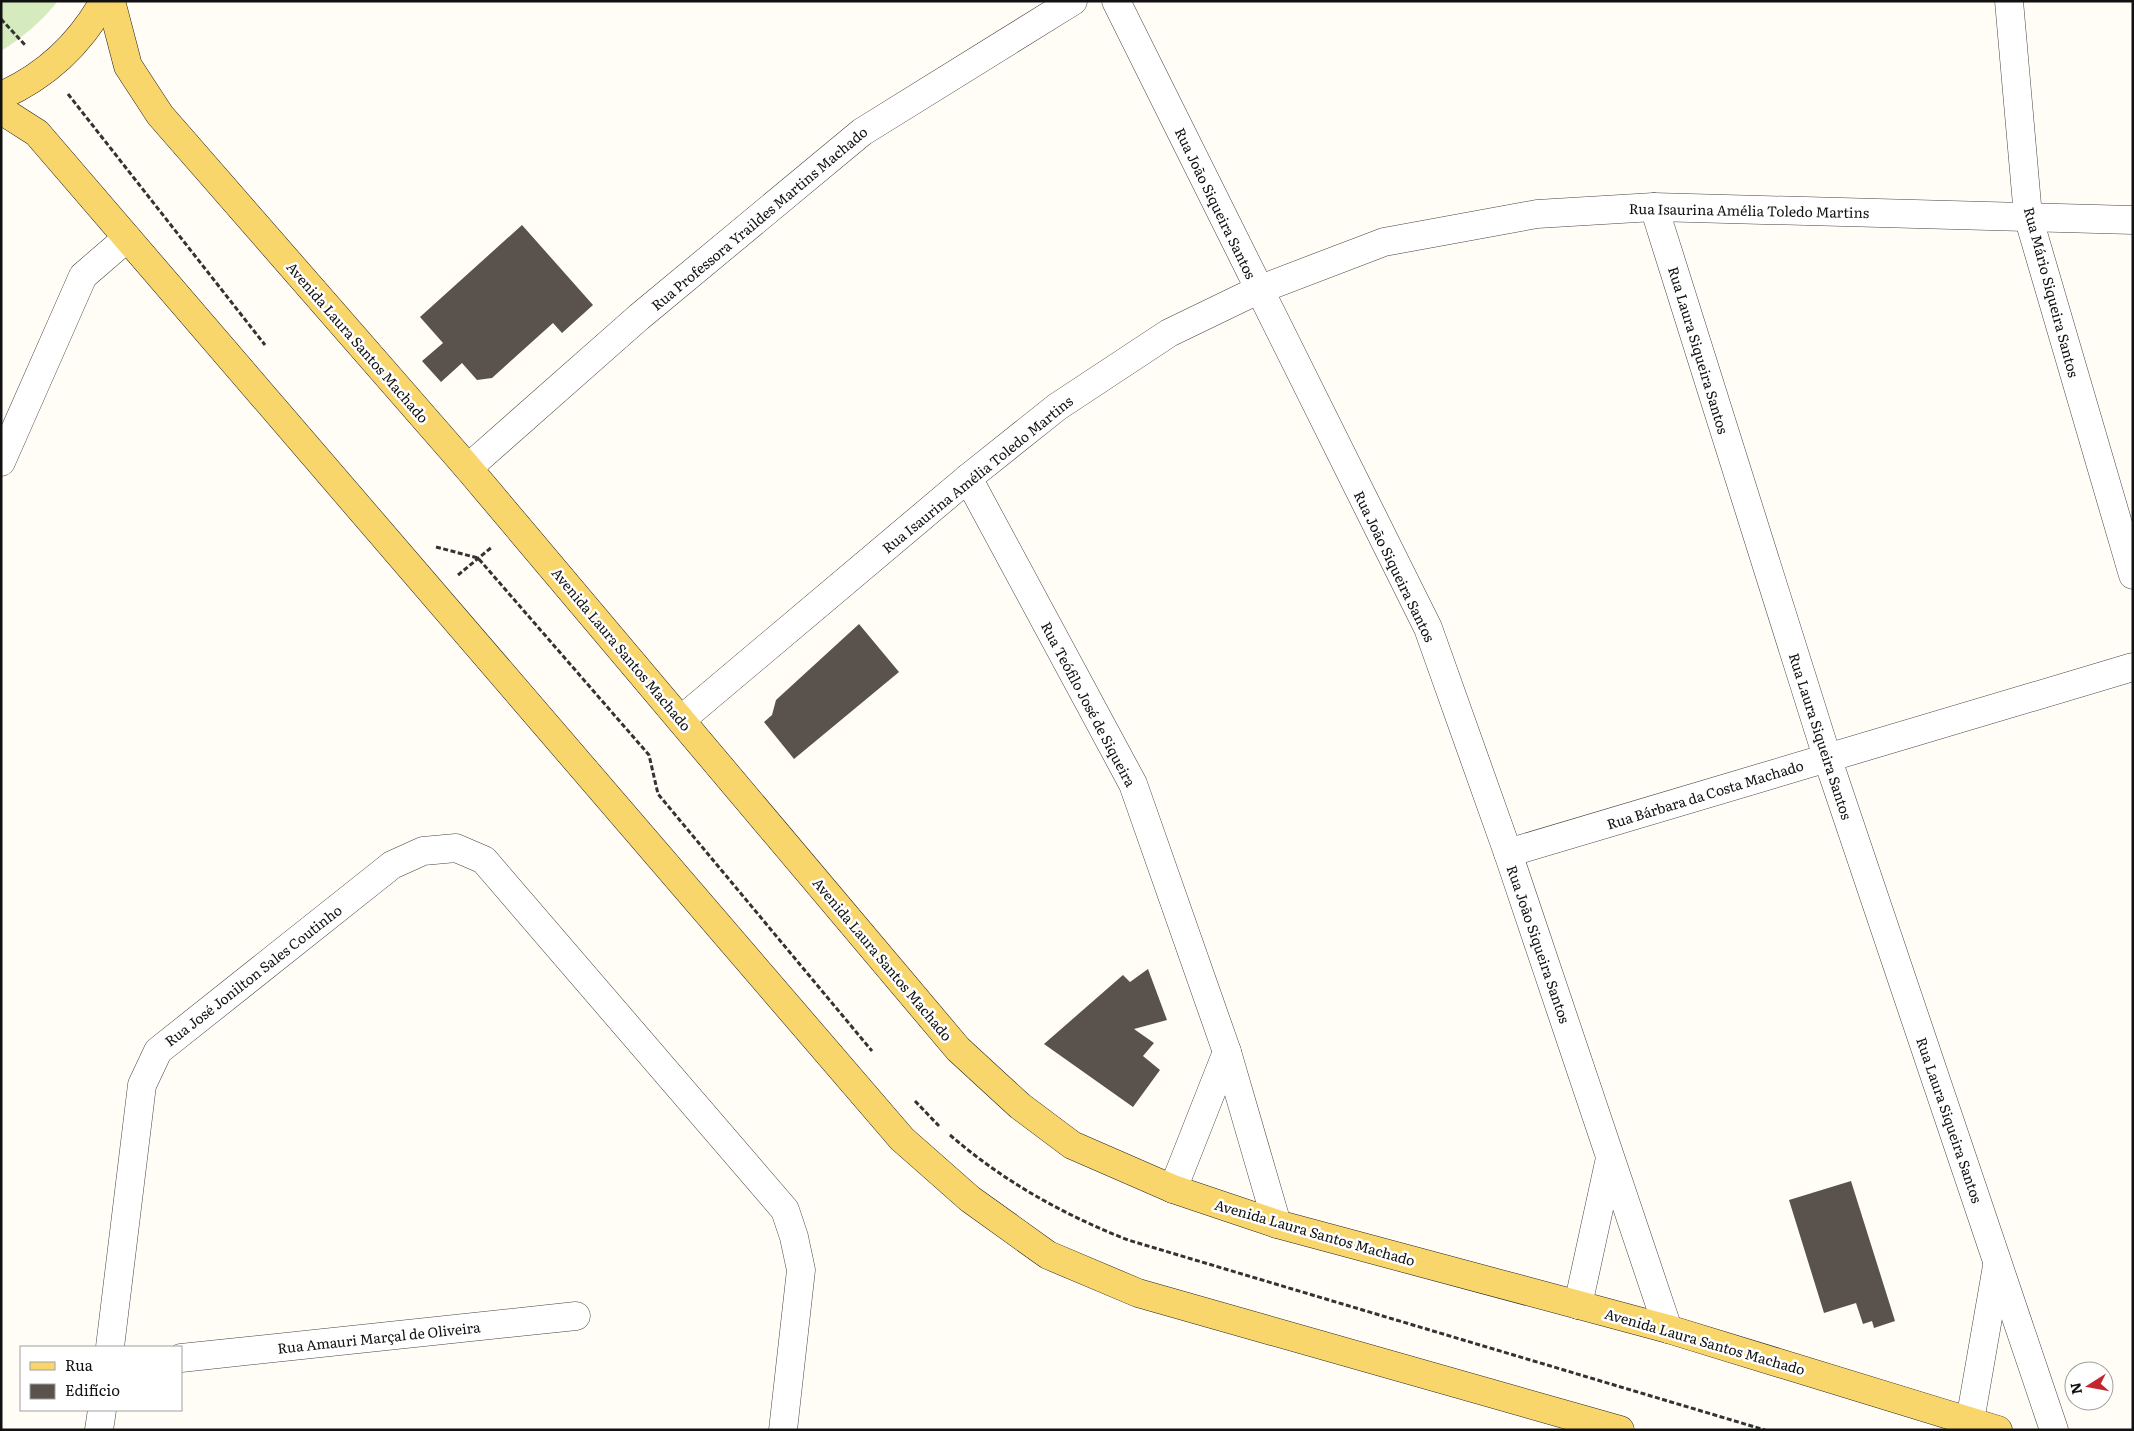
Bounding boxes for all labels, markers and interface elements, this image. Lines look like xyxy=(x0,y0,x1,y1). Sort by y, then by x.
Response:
street label: Rua Professora Yraildes Martins Machado xyxy=(647,121,871,315)
street label: Rua João Siqueira Santos xyxy=(1171,124,1261,282)
street label: Rua Isaurina Amélia Toledo Martins xyxy=(1629,198,1869,222)
street label: Rua Mário Siqueira Santos xyxy=(2020,205,2084,379)
street label: Avenida Laura Santos Machado xyxy=(282,257,434,427)
street label: Rua Laura Siqueira Santos xyxy=(1664,264,1734,436)
street label: Rua Isaurina Amélia Toledo Martins xyxy=(877,391,1077,557)
street label: Rua João Siqueira Santos xyxy=(1350,487,1440,645)
street label: Avenida Laura Santos Machado xyxy=(548,563,696,735)
street label: Rua Teófilo José de Siqueira xyxy=(1037,618,1141,791)
street label: Rua Laura Siqueira Santos xyxy=(1785,650,1857,822)
street label: Rua Bárbara da Costa Machado xyxy=(1604,754,1806,834)
street label: Rua João Siqueira Santos xyxy=(1503,862,1575,1026)
street label: Avenida Laura Santos Machado xyxy=(809,873,957,1045)
street label: Rua José Jonilton Sales Coutinho xyxy=(160,899,346,1051)
street label: Rua Laura Siqueira Santos xyxy=(1912,1034,1988,1206)
street label: Avenida Laura Santos Machado xyxy=(1212,1194,1418,1270)
street label: Avenida Laura Santos Machado xyxy=(1602,1303,1808,1379)
street label: Rua Amauri Marçal de Oliveira xyxy=(276,1316,482,1358)
legend xyxy=(20,1346,182,1411)
text: Rua xyxy=(65,1353,94,1376)
north arrow xyxy=(2064,1361,2114,1411)
text: Edifício xyxy=(65,1378,120,1401)
text: N xyxy=(2064,1381,2086,1396)

